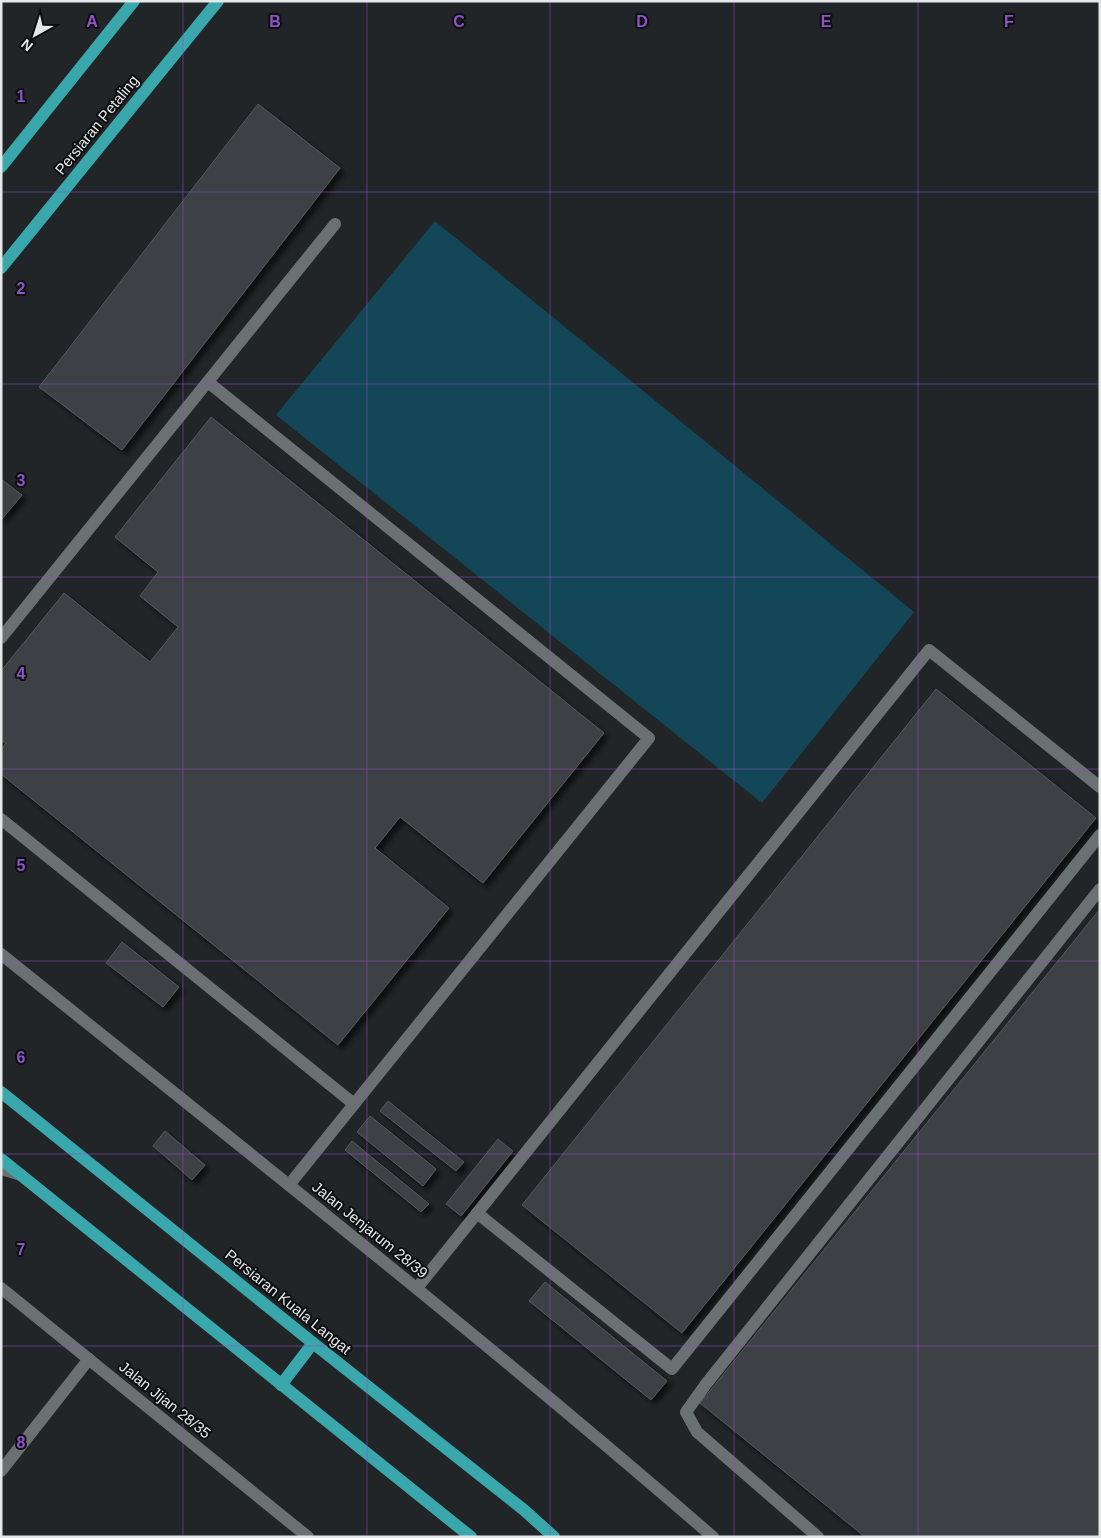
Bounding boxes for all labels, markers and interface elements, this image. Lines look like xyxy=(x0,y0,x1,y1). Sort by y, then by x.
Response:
north arrow xyxy=(10,10,60,60)
text: A xyxy=(86,13,98,30)
text: B xyxy=(269,13,281,30)
text: C xyxy=(453,13,465,30)
text: D xyxy=(636,13,648,30)
text: E xyxy=(821,13,832,30)
text: F xyxy=(1004,13,1014,30)
text: N xyxy=(18,36,36,55)
street label: Persiaran Petaling xyxy=(51,72,142,178)
text: 1 xyxy=(17,88,26,105)
text: 2 xyxy=(17,280,26,297)
text: 3 xyxy=(17,472,26,489)
text: 4 xyxy=(17,665,26,682)
text: 5 xyxy=(17,857,26,874)
text: 6 xyxy=(17,1049,26,1066)
street label: Jalan Jenjarum 28/39 xyxy=(309,1178,431,1281)
text: 7 xyxy=(17,1241,26,1258)
street label: Persiaran Kuala Langat xyxy=(222,1246,355,1358)
street label: Jalan Jijan 28/35 xyxy=(116,1358,214,1442)
text: 8 xyxy=(17,1434,26,1451)

